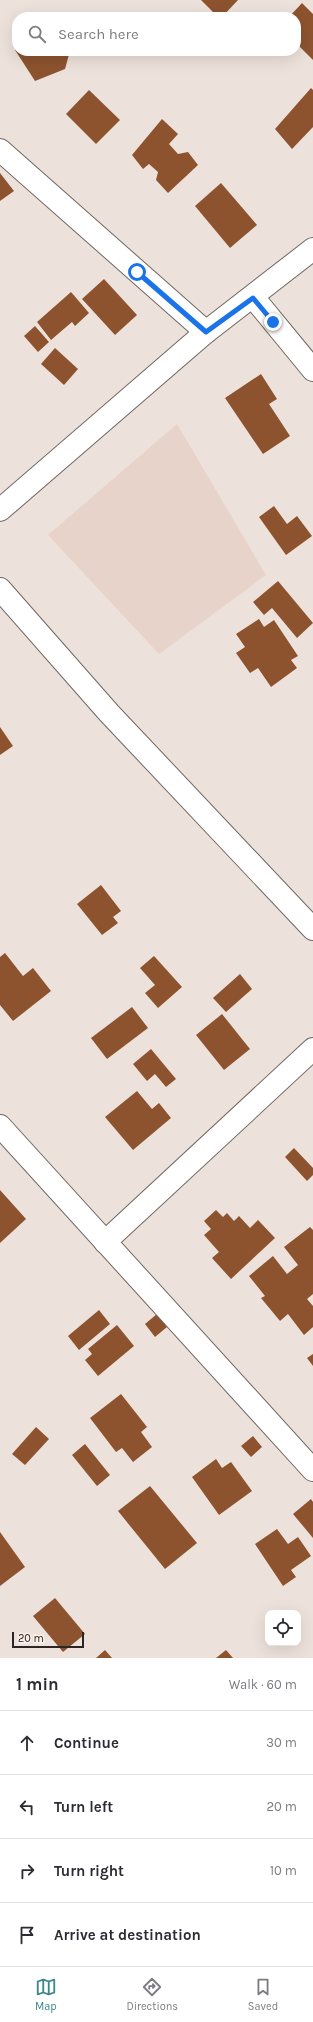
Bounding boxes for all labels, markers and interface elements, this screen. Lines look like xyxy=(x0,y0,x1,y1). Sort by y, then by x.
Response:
search box xyxy=(12,12,301,56)
icon: search xyxy=(26,23,48,45)
text: Search here xyxy=(58,25,139,43)
route start xyxy=(128,263,146,281)
route end xyxy=(264,313,282,331)
map controls xyxy=(265,1610,301,1646)
button: locate xyxy=(265,1610,301,1646)
scale bar xyxy=(12,1630,84,1649)
text: 20 m xyxy=(18,1632,44,1645)
text: 1 min xyxy=(16,1674,59,1694)
text: Walk · 60 m xyxy=(229,1677,297,1692)
icon: ahead xyxy=(16,1732,38,1754)
text: Continue xyxy=(54,1734,119,1752)
text: 30 m xyxy=(266,1735,297,1750)
icon: left xyxy=(16,1796,38,1818)
text: Turn left xyxy=(54,1798,113,1816)
text: 20 m xyxy=(267,1799,297,1814)
icon: right xyxy=(16,1860,38,1882)
text: Turn right xyxy=(54,1862,124,1880)
text: 10 m xyxy=(270,1863,297,1878)
icon: arrive xyxy=(16,1924,38,1946)
text: Arrive at destination xyxy=(54,1926,201,1944)
tab: Map xyxy=(35,1976,57,2013)
tab: Directions xyxy=(126,1976,178,2013)
tab: Saved xyxy=(248,1976,278,2013)

